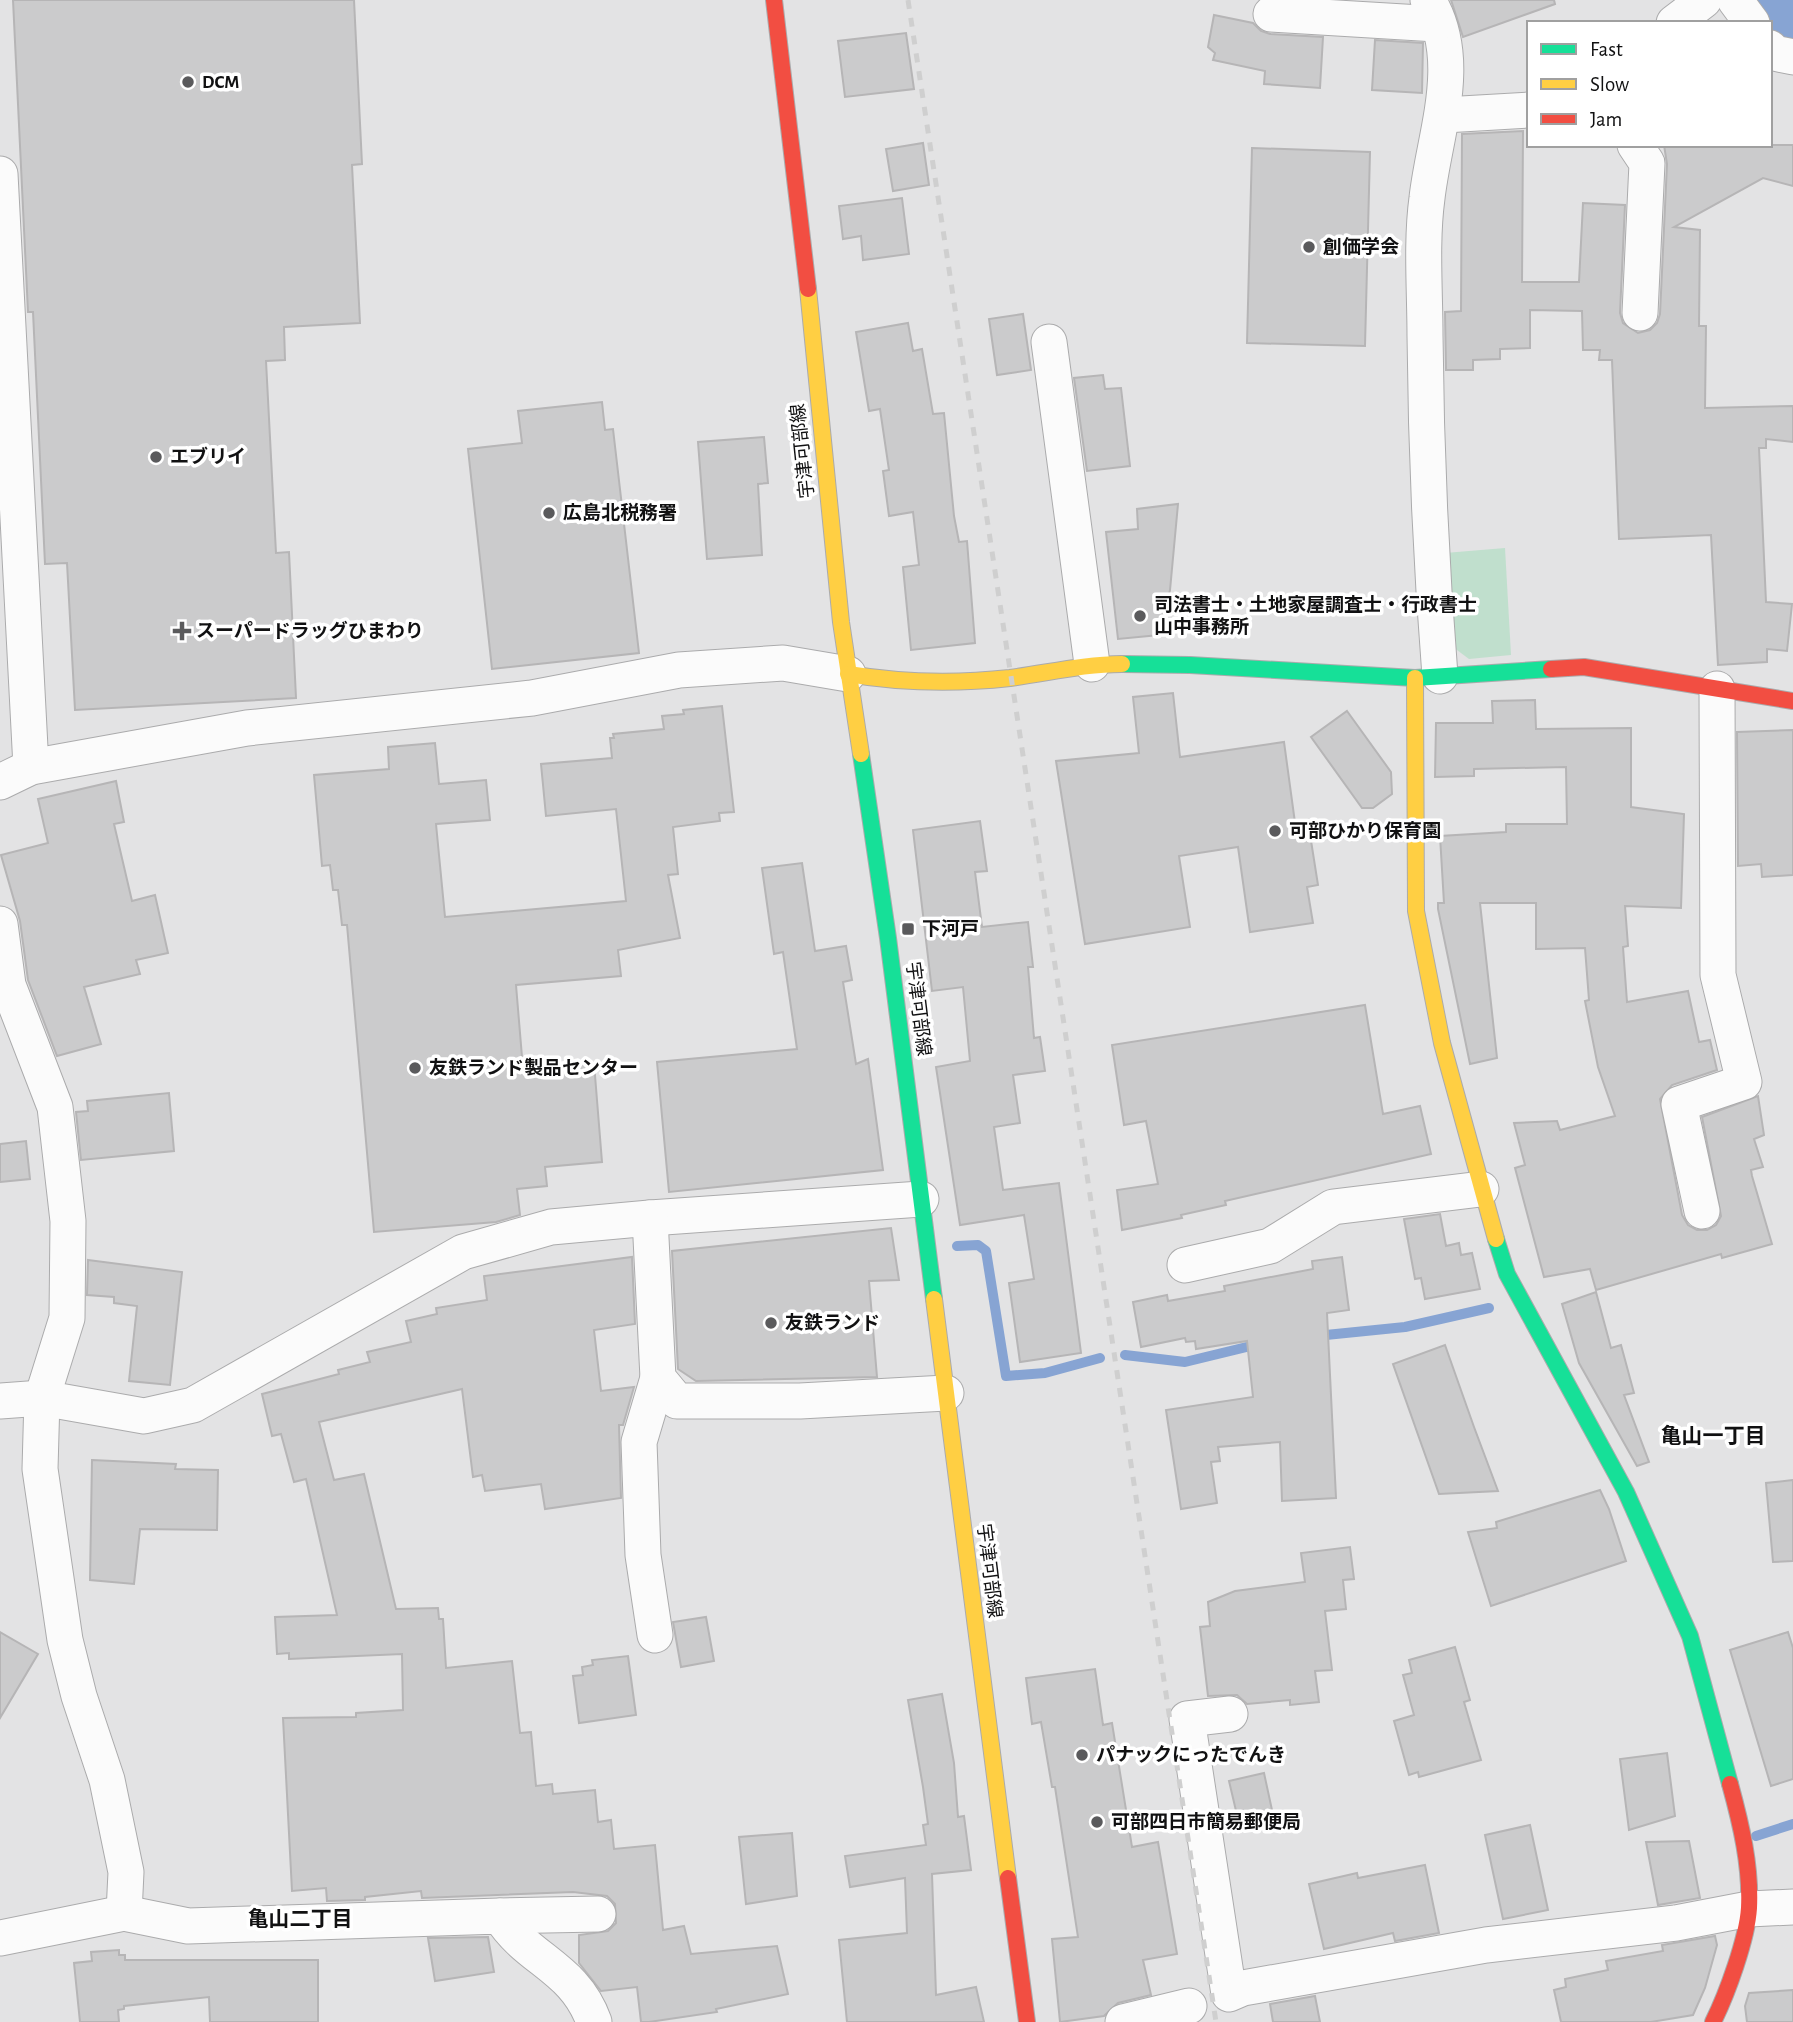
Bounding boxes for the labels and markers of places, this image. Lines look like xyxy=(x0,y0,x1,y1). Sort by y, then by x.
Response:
place label: DCM xyxy=(202,73,239,92)
marker: DCM xyxy=(180,74,196,90)
place label: 創価学会 xyxy=(1323,236,1399,257)
marker: 創価学会 xyxy=(1301,239,1317,255)
place label: エブリイ xyxy=(170,446,246,467)
marker: エブリイ xyxy=(148,449,164,465)
place label: 広島北税務署 xyxy=(563,502,677,523)
marker: 広島北税務署 xyxy=(541,505,557,521)
place label: 司法書士・土地家屋調査士・行政書士 山中事務所 xyxy=(1154,594,1477,637)
marker: 司法書士・土地家屋調査士・行政書士 山中事務所 xyxy=(1132,608,1148,624)
place label: スーパードラッグひまわり xyxy=(196,620,424,641)
marker: スーパードラッグひまわり xyxy=(174,623,190,639)
place label: 可部ひかり保育園 xyxy=(1289,821,1441,841)
marker: 可部ひかり保育園 xyxy=(1267,823,1283,839)
place label: 下河戸 xyxy=(922,919,979,939)
marker: 下河戸 xyxy=(900,921,916,937)
place label: 友鉄ランド製品センター xyxy=(429,1057,638,1078)
marker: 友鉄ランド製品センター xyxy=(407,1060,423,1076)
place label: 友鉄ランド xyxy=(785,1312,880,1333)
marker: 友鉄ランド xyxy=(763,1315,779,1331)
place label: パナックにったでんき xyxy=(1096,1745,1286,1765)
marker: パナックにったでんき xyxy=(1074,1747,1090,1763)
place label: 可部四日市簡易郵便局 xyxy=(1111,1811,1301,1832)
marker: 可部四日市簡易郵便局 xyxy=(1089,1814,1105,1830)

